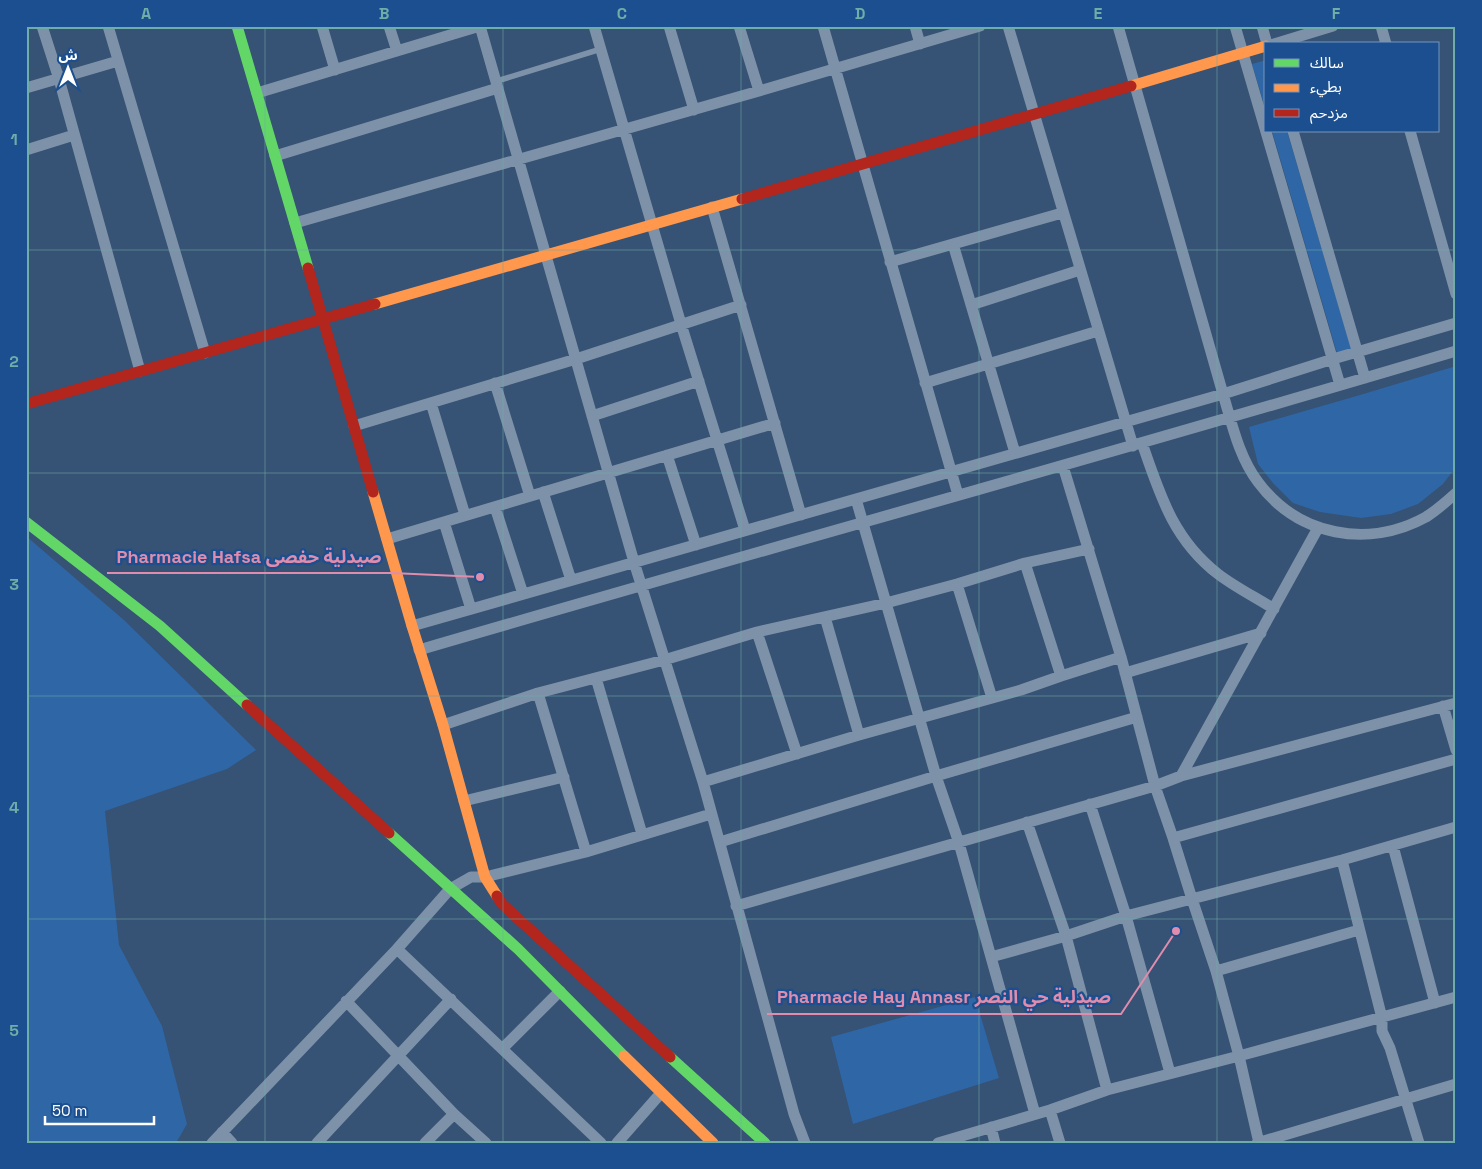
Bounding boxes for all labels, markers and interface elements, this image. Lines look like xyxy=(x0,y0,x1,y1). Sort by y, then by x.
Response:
text: A xyxy=(141,3,151,24)
text: B xyxy=(379,3,389,24)
text: C xyxy=(617,3,627,24)
text: D xyxy=(855,3,865,24)
text: E xyxy=(1094,3,1103,24)
text: F xyxy=(1332,3,1341,24)
north arrow xyxy=(42,42,92,92)
legend xyxy=(1264,42,1440,132)
text: ش xyxy=(58,46,78,64)
text: سالك xyxy=(1310,53,1344,72)
text: بطيء xyxy=(1310,77,1342,98)
text: مزدحم xyxy=(1310,103,1348,124)
text: 1 xyxy=(10,129,18,150)
text: 2 xyxy=(9,351,19,372)
callout: Pharmacie Hafsa صيدلية حفصى xyxy=(107,540,392,573)
text: Pharmacie Hafsa صيدلية حفصى xyxy=(117,545,381,568)
text: 3 xyxy=(9,574,19,595)
text: 4 xyxy=(9,797,19,818)
callout: Pharmacie Hay Annasr صيدلية حي النصر xyxy=(767,981,1121,1014)
text: Pharmacie Hay Annasr صيدلية حي النصر xyxy=(777,985,1111,1011)
text: 5 xyxy=(9,1020,19,1041)
scale bar xyxy=(45,1094,154,1126)
text: 50 m xyxy=(52,1101,87,1120)

